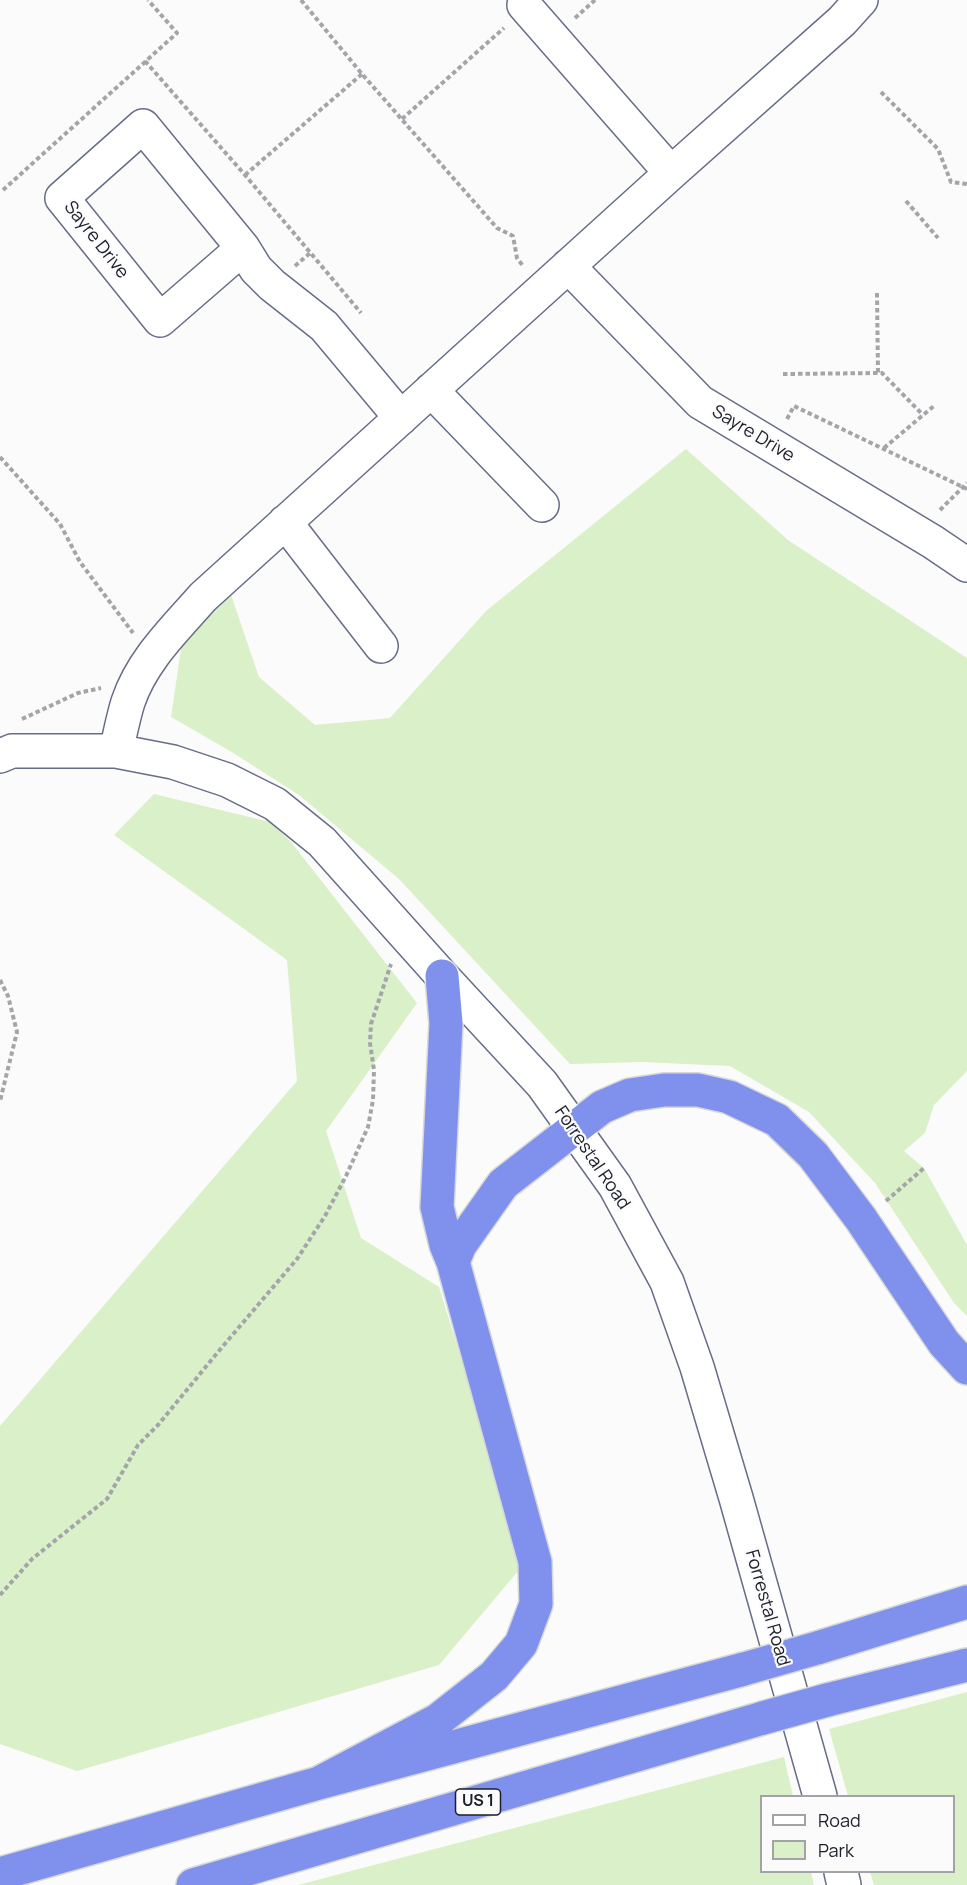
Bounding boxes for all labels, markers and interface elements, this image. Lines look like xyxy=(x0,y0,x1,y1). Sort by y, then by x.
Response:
street label: Sayre Drive xyxy=(59,197,133,283)
street label: Sayre Drive xyxy=(708,401,798,467)
street label: Forrestal Road xyxy=(550,1102,634,1214)
street label: Forrestal Road xyxy=(740,1547,794,1669)
road number: US 1 xyxy=(456,1789,500,1815)
legend xyxy=(760,1795,955,1873)
text: Road xyxy=(818,1808,861,1832)
text: Park xyxy=(818,1838,854,1862)

